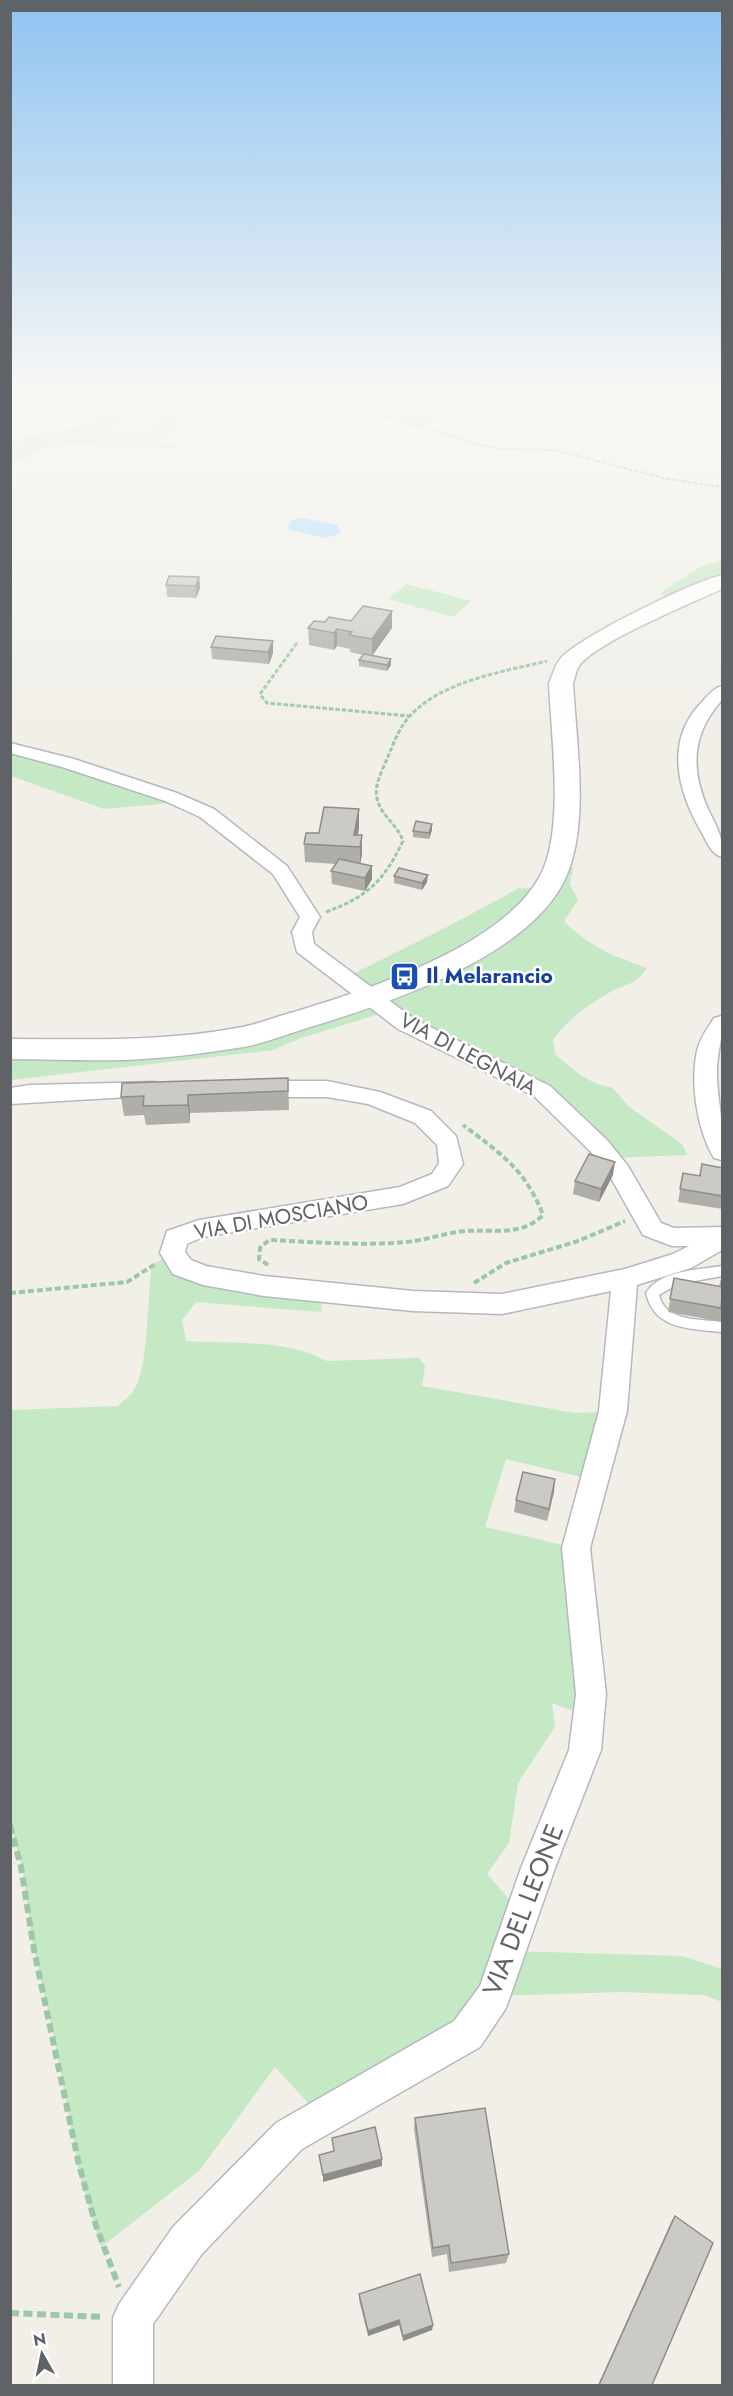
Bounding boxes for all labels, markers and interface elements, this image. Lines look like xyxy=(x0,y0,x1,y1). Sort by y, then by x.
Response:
bus stop icon: Il Melarancio xyxy=(389,960,421,992)
place label: Il Melarancio xyxy=(426,961,553,991)
street label: VIA DI LEGNAIA xyxy=(394,1005,542,1103)
street label: VIA DI MOSCIANO xyxy=(192,1187,370,1247)
street label: VIA DEL LEONE xyxy=(473,1819,573,2001)
north arrow xyxy=(12,2324,72,2384)
text: N xyxy=(32,2327,48,2352)

